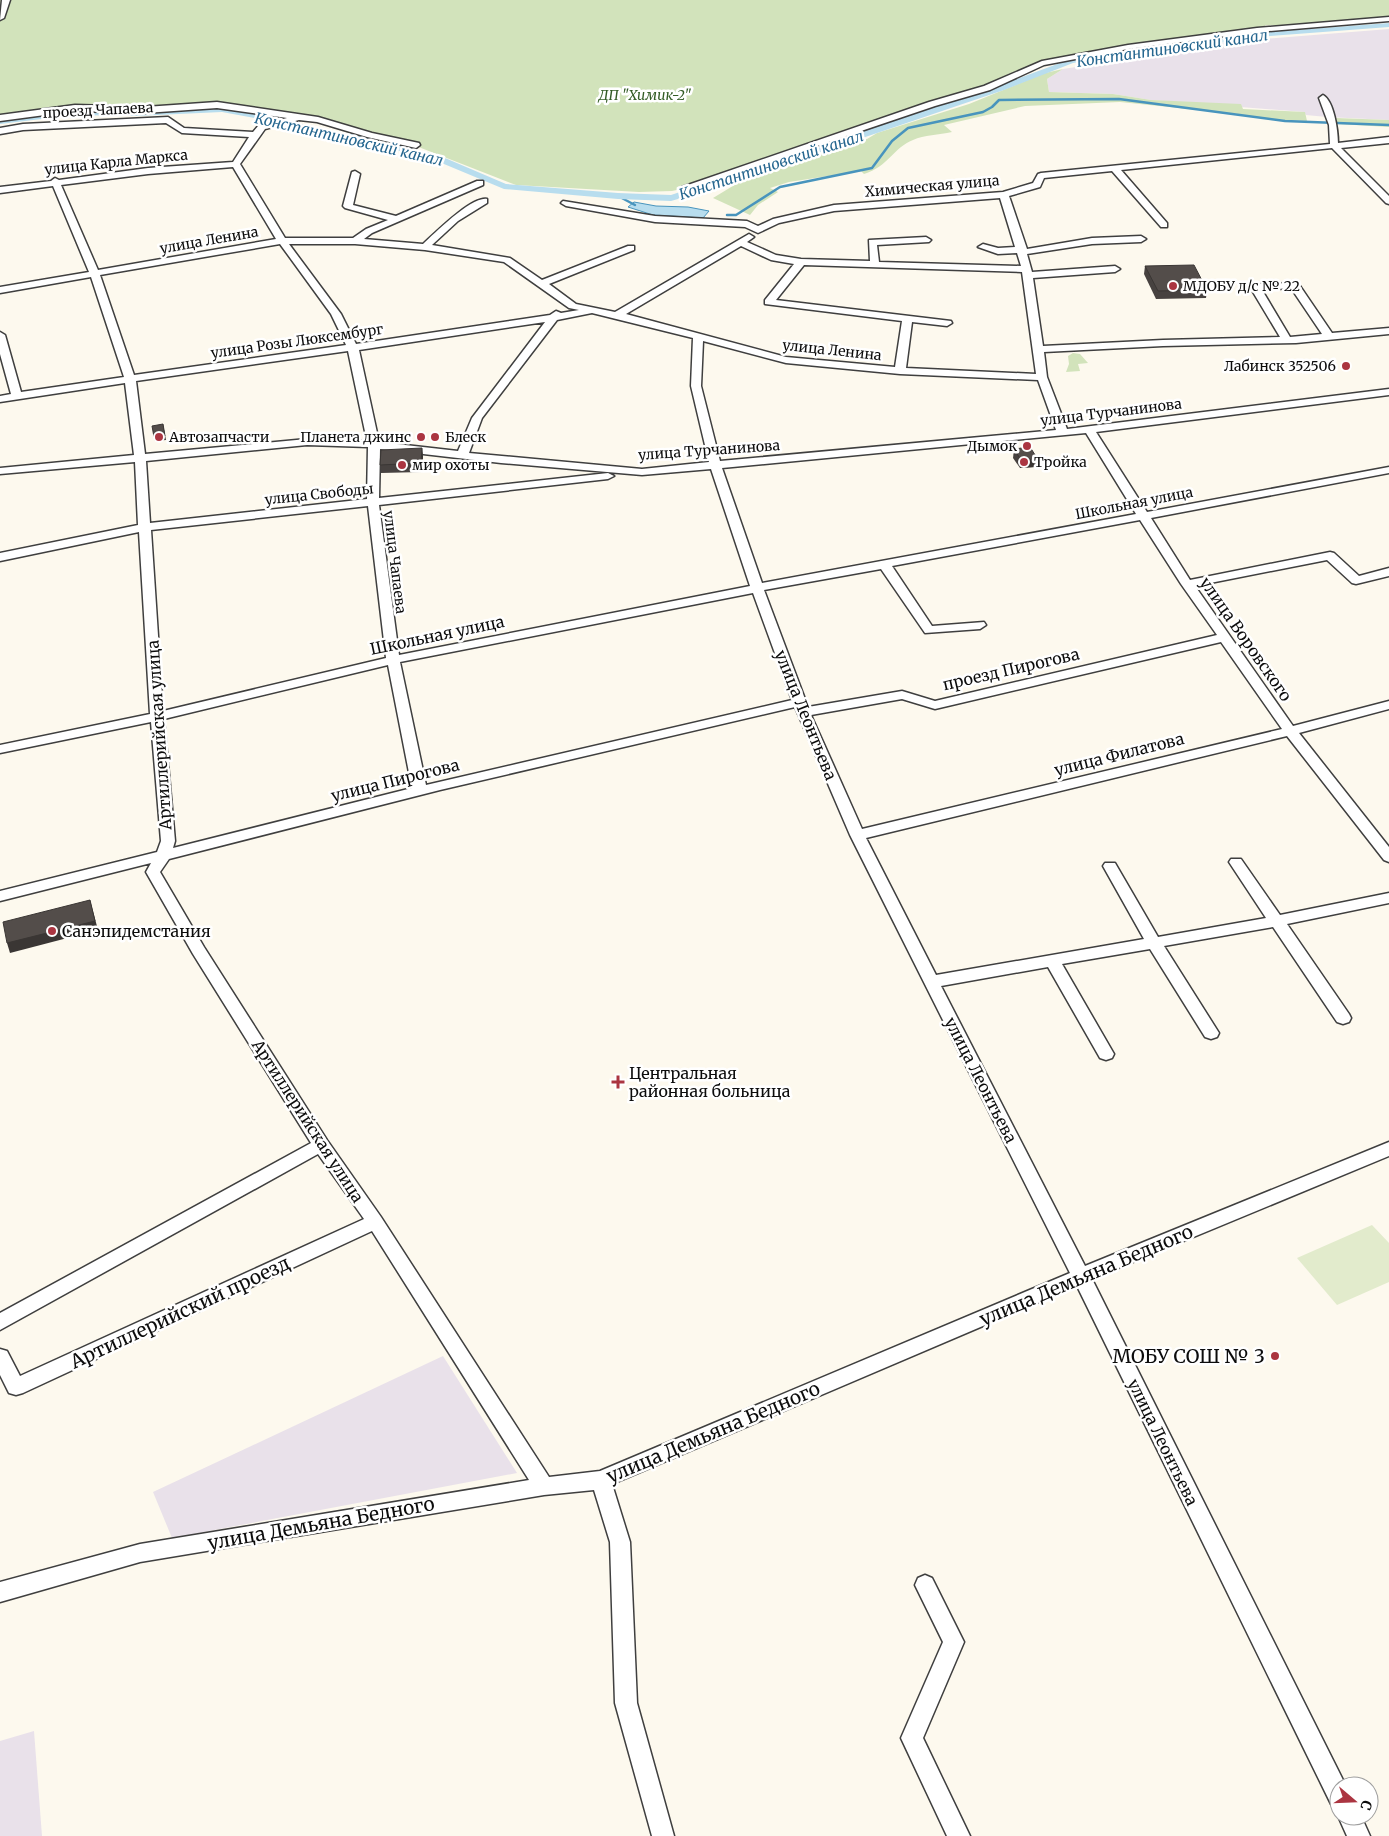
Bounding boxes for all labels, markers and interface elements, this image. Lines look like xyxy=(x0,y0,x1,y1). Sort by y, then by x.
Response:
water label: Константиновский канал xyxy=(1075,25,1269,71)
park label: ДП "Химик-2" xyxy=(598,86,691,104)
street label: проезд Чапаева xyxy=(42,98,154,122)
water label: Константиновский канал xyxy=(253,108,445,170)
water label: Константиновский канал xyxy=(676,126,866,204)
street label: улица Карла Маркса xyxy=(43,145,189,178)
street label: Химическая улица xyxy=(864,171,1000,201)
street label: улица Ленина xyxy=(158,222,260,258)
place label: МДОБУ д/с № 22 xyxy=(1183,277,1300,295)
marker: МДОБУ д/с № 22 xyxy=(1167,280,1179,292)
street label: улица Розы Люксембург xyxy=(210,320,384,362)
street label: улица Ленина xyxy=(781,336,883,364)
place label: Лабинск 352506 xyxy=(1224,357,1336,375)
marker: Лабинск 352506 xyxy=(1340,360,1352,372)
street label: улица Турчанинова xyxy=(1039,394,1183,430)
place label: Автозапчасти xyxy=(168,428,270,446)
place label: Планета джинс xyxy=(300,428,411,446)
place label: Блеск xyxy=(445,428,486,446)
marker: Автозапчасти xyxy=(153,431,165,443)
marker: Планета джинс xyxy=(415,431,427,443)
marker: Блеск xyxy=(429,431,441,443)
street label: улица Турчанинова xyxy=(637,436,781,464)
place label: Дымок xyxy=(967,437,1017,455)
marker: Дымок xyxy=(1021,440,1033,452)
place label: Тройка xyxy=(1034,453,1087,471)
place label: мир охоты xyxy=(412,456,490,474)
marker: Тройка xyxy=(1018,456,1030,468)
marker: мир охоты xyxy=(396,459,408,471)
street label: улица Свободы xyxy=(264,479,374,509)
street label: Школьная улица xyxy=(1074,483,1195,523)
street label: улица Чапаева xyxy=(380,509,410,615)
street label: улица Воровского xyxy=(1196,573,1296,705)
street label: Школьная улица xyxy=(368,611,506,659)
street label: Артиллерийская улица xyxy=(142,639,176,832)
street label: проезд Пирогова xyxy=(941,643,1082,694)
street label: улица Леонтьева xyxy=(771,647,841,783)
street label: улица Филатова xyxy=(1052,728,1186,780)
street label: улица Пирогова xyxy=(329,754,462,806)
place label: Санэпидемстания xyxy=(62,921,211,941)
marker: Санэпидемстания xyxy=(46,925,58,937)
street label: улица Леонтьева xyxy=(941,1014,1022,1147)
street label: Артиллерийская улица xyxy=(247,1035,368,1207)
place label: Центральная районная больница xyxy=(629,1063,791,1101)
marker: Центральная районная больница xyxy=(611,1075,625,1089)
street label: улица Демьяна Бедного xyxy=(975,1219,1197,1331)
street label: Артиллерийский проезд xyxy=(65,1250,294,1374)
place label: МОБУ СОШ № 3 xyxy=(1113,1344,1265,1368)
marker: МОБУ СОШ № 3 xyxy=(1269,1350,1281,1362)
street label: улица Леонтьева xyxy=(1124,1375,1203,1509)
street label: улица Демьяна Бедного xyxy=(602,1376,824,1488)
street label: улица Демьяна Бедного xyxy=(206,1491,436,1555)
north arrow xyxy=(1329,1776,1379,1826)
text: С xyxy=(1356,1798,1376,1813)

